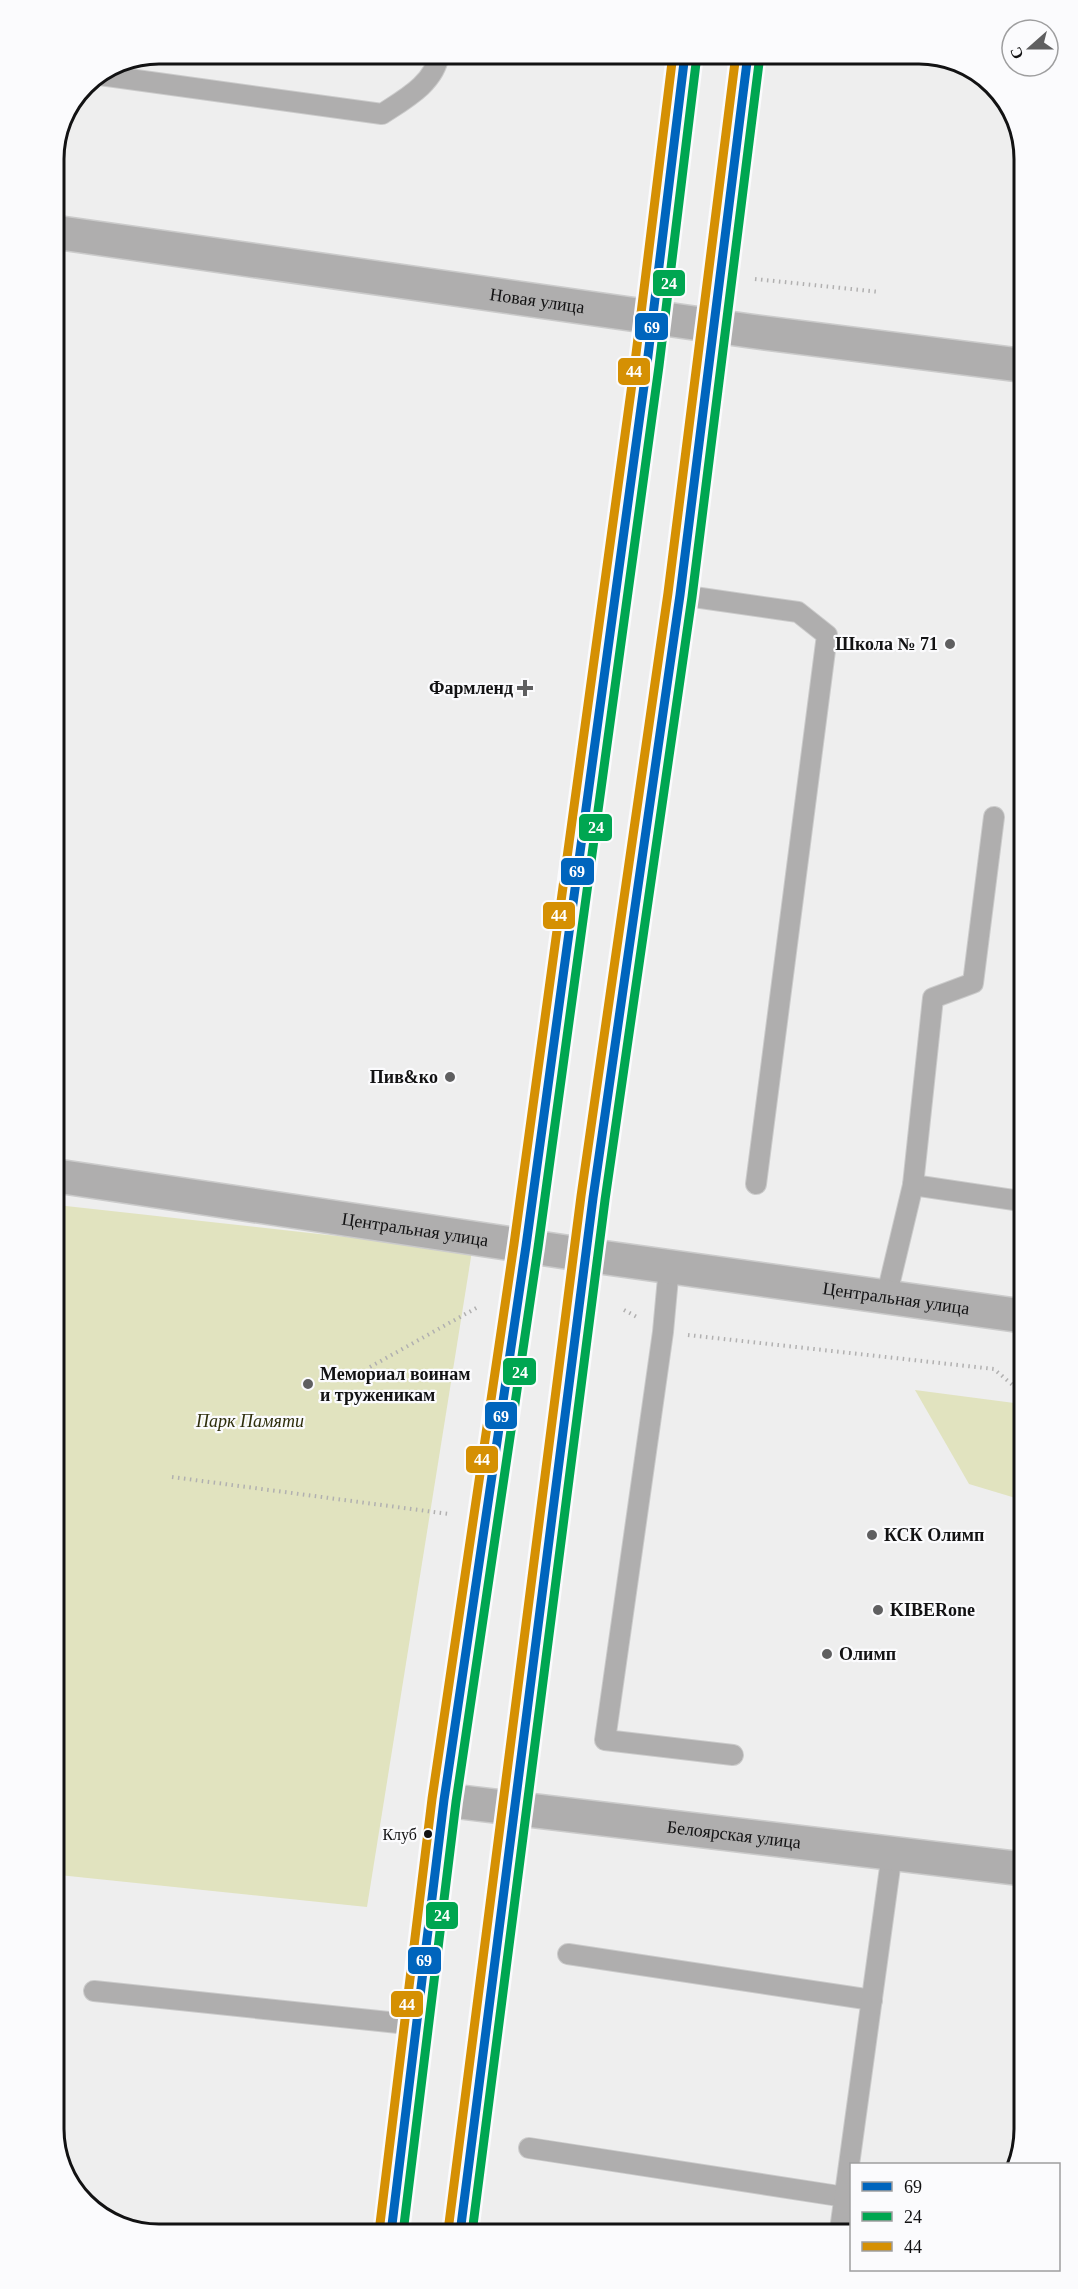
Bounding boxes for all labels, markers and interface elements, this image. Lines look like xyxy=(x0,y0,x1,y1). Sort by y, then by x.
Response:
north arrow xyxy=(1000,18,1060,78)
text: С xyxy=(1006,45,1026,62)
line badge: 24 xyxy=(652,269,686,297)
text: 24 xyxy=(661,275,677,292)
street label: Новая улица xyxy=(488,284,586,317)
line badge: 69 xyxy=(634,312,669,341)
text: 69 xyxy=(644,319,660,336)
line badge: 44 xyxy=(617,357,651,386)
text: 44 xyxy=(626,363,642,380)
place label: Школа № 71 xyxy=(835,634,938,654)
marker: Школа № 71 xyxy=(943,637,957,651)
place label: Фармленд xyxy=(429,678,513,698)
marker: Фармленд xyxy=(518,681,532,695)
line badge: 24 xyxy=(578,813,613,842)
text: 24 xyxy=(588,819,604,836)
line badge: 69 xyxy=(560,857,595,886)
text: 69 xyxy=(569,863,585,880)
line badge: 44 xyxy=(542,901,576,930)
text: 44 xyxy=(551,907,567,924)
place label: Пив&ко xyxy=(370,1067,438,1087)
marker: Пив&ко xyxy=(443,1070,457,1084)
street label: Центральная улица xyxy=(340,1209,490,1250)
street label: Центральная улица xyxy=(821,1278,971,1319)
line badge: 24 xyxy=(502,1357,537,1386)
place label: Мемориал воинам и труженикам xyxy=(320,1364,471,1405)
text: 24 xyxy=(512,1364,528,1381)
marker: Мемориал воинам и труженикам xyxy=(301,1377,315,1391)
line badge: 69 xyxy=(484,1401,518,1430)
text: 69 xyxy=(493,1408,509,1425)
park label: Парк Памяти xyxy=(195,1411,304,1431)
line badge: 44 xyxy=(465,1445,499,1474)
text: 44 xyxy=(474,1451,490,1468)
place label: КСК Олимп xyxy=(884,1525,984,1545)
marker: КСК Олимп xyxy=(865,1528,879,1542)
place label: KIBERone xyxy=(890,1600,975,1620)
marker: KIBERone xyxy=(871,1603,885,1617)
place label: Олимп xyxy=(839,1644,896,1664)
marker: Олимп xyxy=(820,1647,834,1661)
street label: Белоярская улица xyxy=(666,1817,802,1852)
place label: Клуб xyxy=(382,1826,417,1844)
marker: Клуб xyxy=(422,1828,434,1840)
line badge: 24 xyxy=(425,1901,459,1930)
text: 24 xyxy=(434,1907,450,1924)
line badge: 69 xyxy=(407,1946,442,1975)
text: 69 xyxy=(416,1952,432,1969)
line badge: 44 xyxy=(390,1990,424,2018)
text: 44 xyxy=(399,1996,415,2013)
legend xyxy=(850,2163,1060,2271)
text: 69 xyxy=(904,2177,922,2197)
text: 24 xyxy=(904,2207,922,2227)
text: 44 xyxy=(904,2237,922,2257)

